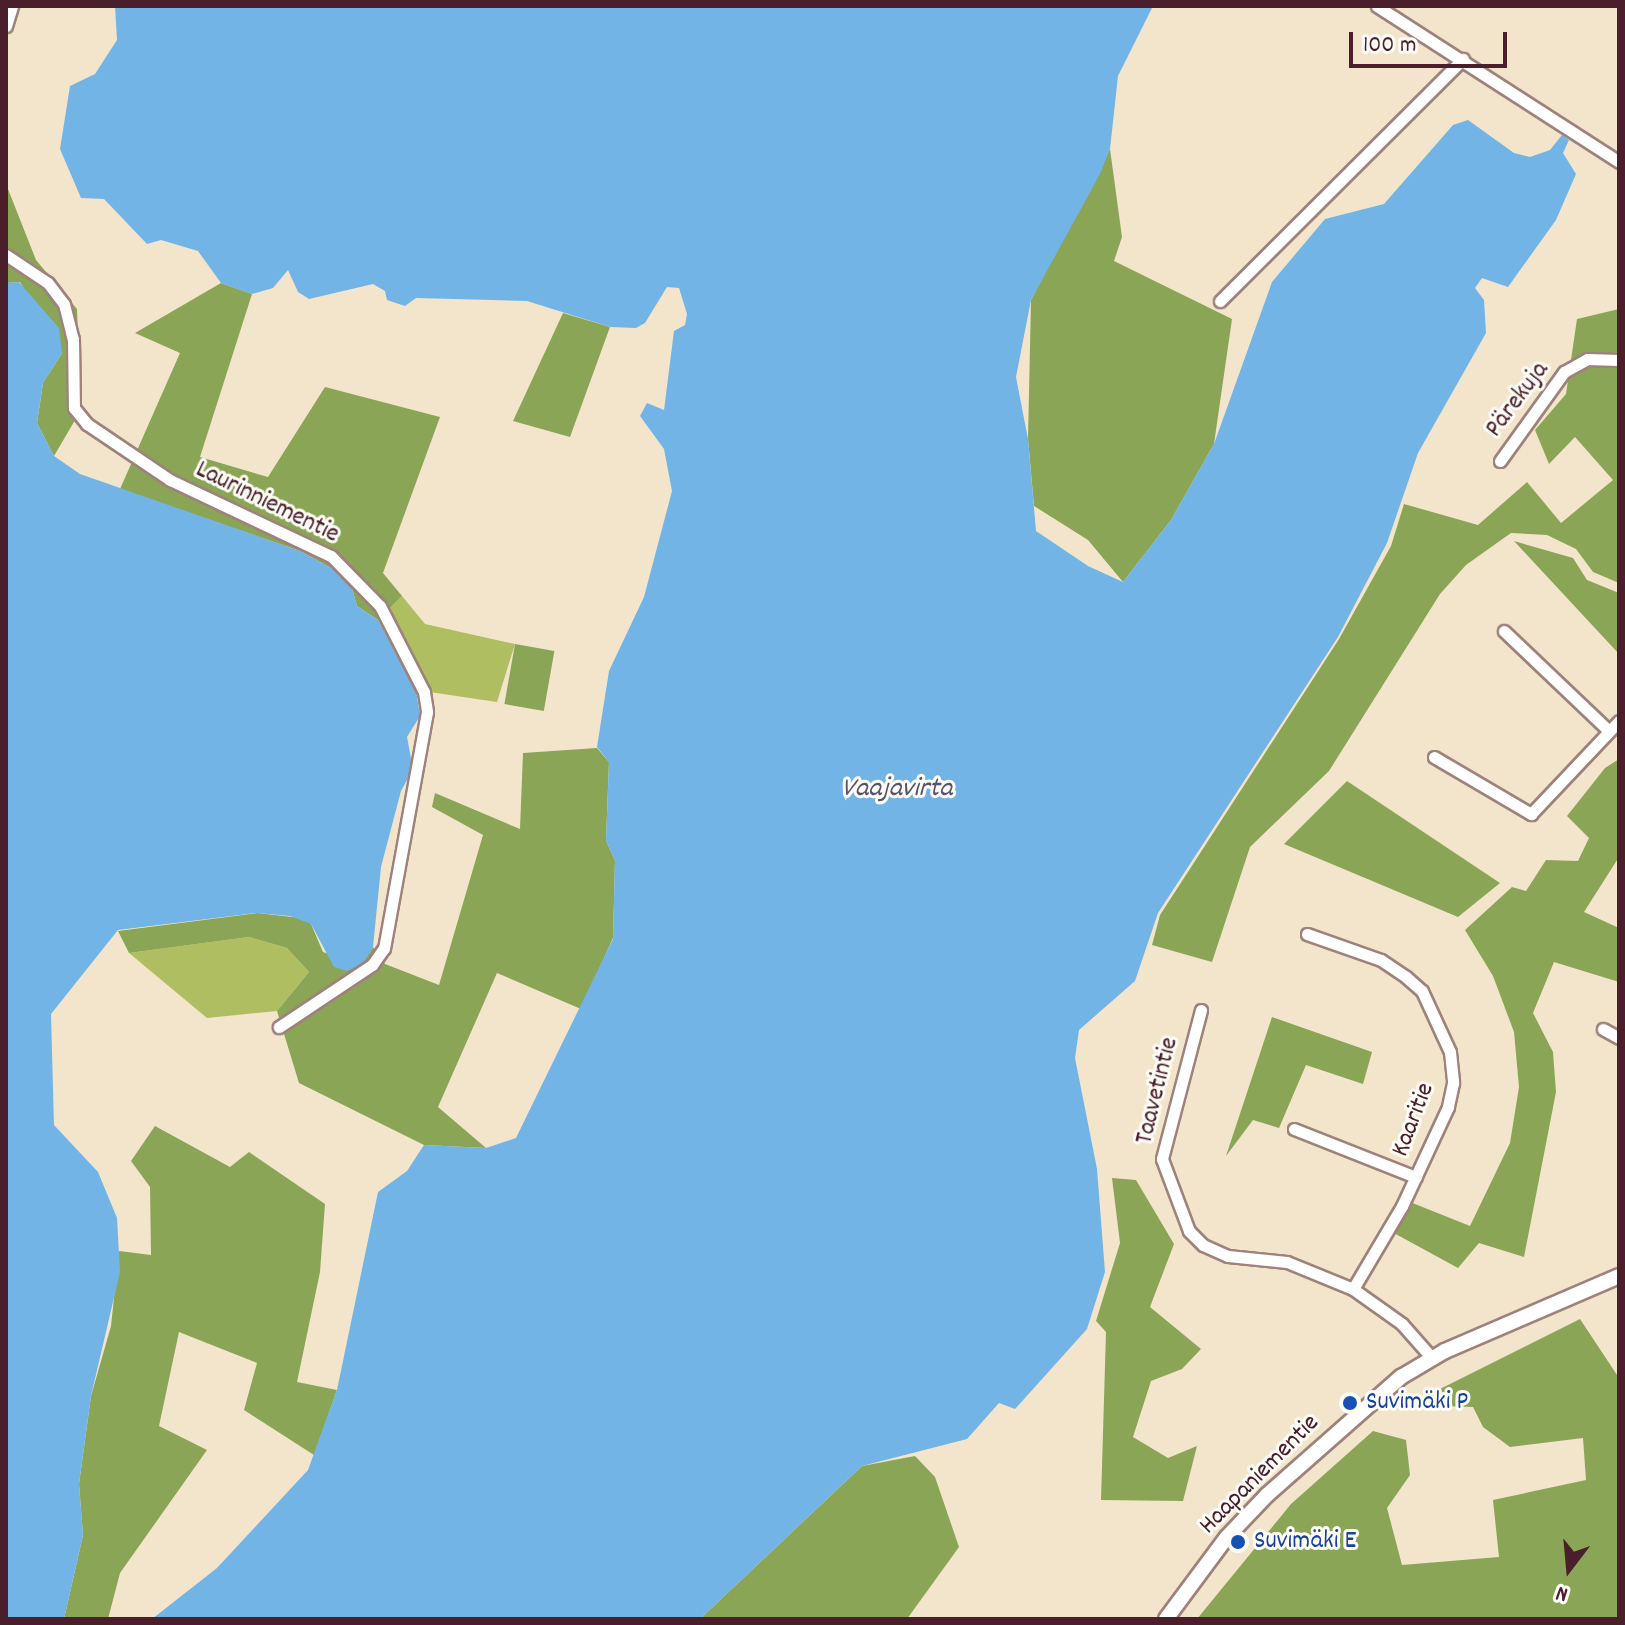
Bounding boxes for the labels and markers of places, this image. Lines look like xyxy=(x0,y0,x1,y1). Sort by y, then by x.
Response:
place label: Suvimäki P xyxy=(1366,1387,1468,1419)
marker: Suvimäki P xyxy=(1341,1394,1359,1412)
place label: Suvimäki E xyxy=(1254,1526,1356,1558)
marker: Suvimäki E xyxy=(1229,1533,1247,1551)

